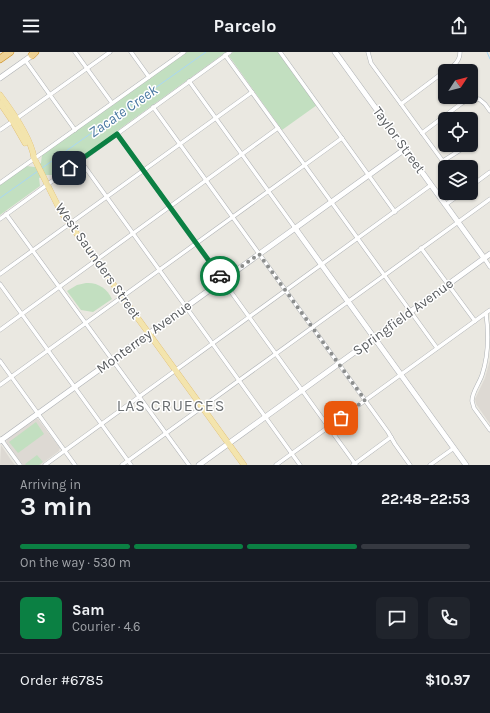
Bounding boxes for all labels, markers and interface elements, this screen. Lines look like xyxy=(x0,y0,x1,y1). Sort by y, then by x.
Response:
icon: menu xyxy=(20,15,42,37)
text: Parcelo xyxy=(214,15,276,37)
icon: share xyxy=(448,15,470,37)
north arrow xyxy=(438,64,478,104)
map controls xyxy=(438,64,478,200)
water label: Zacate Creek xyxy=(85,80,161,141)
street label: Taylor Street xyxy=(369,103,429,177)
button: locate xyxy=(438,112,478,152)
pin xyxy=(52,151,86,185)
icon: home xyxy=(58,157,80,179)
button: layers xyxy=(438,160,478,200)
street label: West Saunders Street xyxy=(51,200,145,322)
courier xyxy=(200,256,240,296)
icon: car xyxy=(209,265,231,287)
street label: Springfield Avenue xyxy=(349,275,457,359)
street label: Monterrey Avenue xyxy=(93,297,195,377)
district label: LAS CRUECES xyxy=(117,396,225,415)
pin xyxy=(324,401,358,435)
icon: bag xyxy=(330,407,352,429)
text: Arriving in xyxy=(20,477,81,492)
text: 22:48–22:53 xyxy=(381,490,470,508)
text: 3 min xyxy=(20,491,92,522)
text: On the way · 530 m xyxy=(20,555,131,570)
button: chat xyxy=(376,597,418,639)
button: phone xyxy=(428,597,470,639)
text: Sam xyxy=(72,601,105,619)
text: S xyxy=(36,609,46,627)
text: Courier · 4.6 xyxy=(72,619,140,634)
text: Order #6785 xyxy=(20,671,103,689)
text: $10.97 xyxy=(425,671,470,689)

